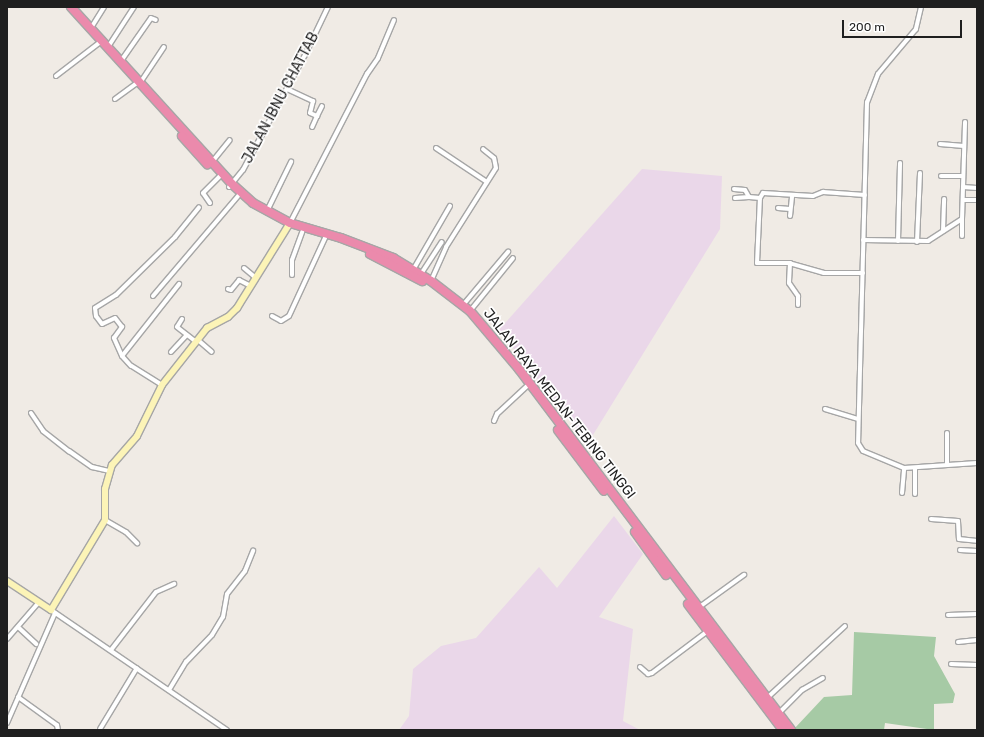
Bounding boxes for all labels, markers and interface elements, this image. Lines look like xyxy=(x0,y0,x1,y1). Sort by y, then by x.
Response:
scale bar xyxy=(844,12,964,38)
text: 200 m xyxy=(849,20,885,34)
street label: JALAN IBNU CHATTAB xyxy=(239,30,323,166)
street label: JALAN RAYA MEDAN-TEBING TINGGI xyxy=(479,305,639,503)

